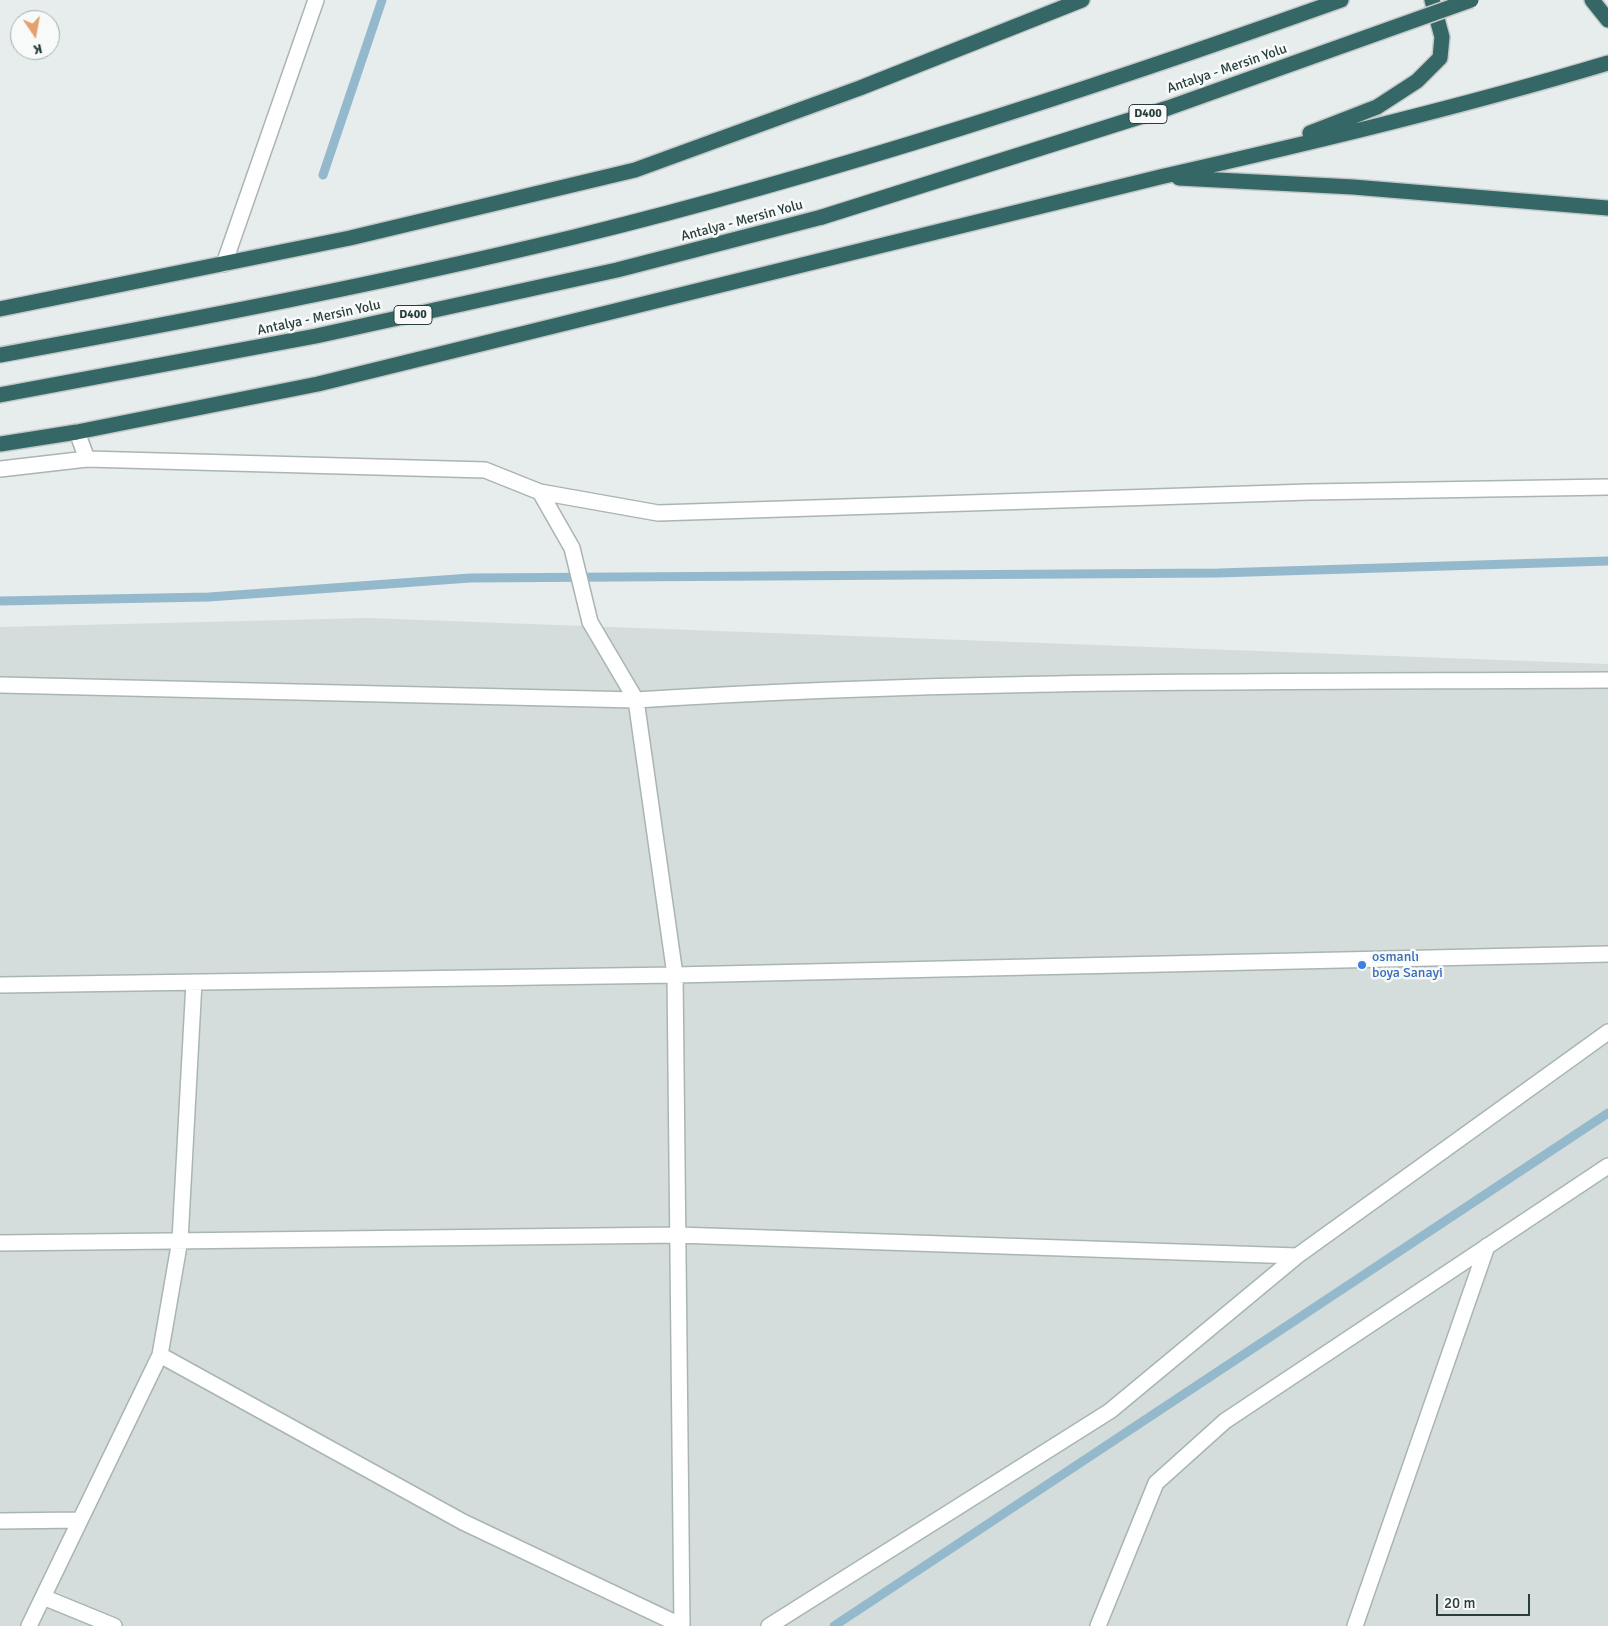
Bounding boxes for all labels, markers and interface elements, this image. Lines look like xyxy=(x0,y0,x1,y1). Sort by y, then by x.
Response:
north arrow xyxy=(10,10,60,60)
text: K xyxy=(32,40,44,58)
street label: Antalya - Mersin Yolu xyxy=(1165,41,1289,97)
road number: D400 xyxy=(1129,105,1167,124)
street label: Antalya - Mersin Yolu xyxy=(679,197,805,245)
street label: Antalya - Mersin Yolu xyxy=(256,297,382,339)
road number: D400 xyxy=(394,306,432,324)
place label: osmanlı boya Sanayi xyxy=(1372,949,1443,982)
marker: osmanlı boya Sanayi xyxy=(1356,959,1368,971)
scale bar xyxy=(1438,1584,1532,1616)
text: 20 m xyxy=(1444,1594,1475,1612)

